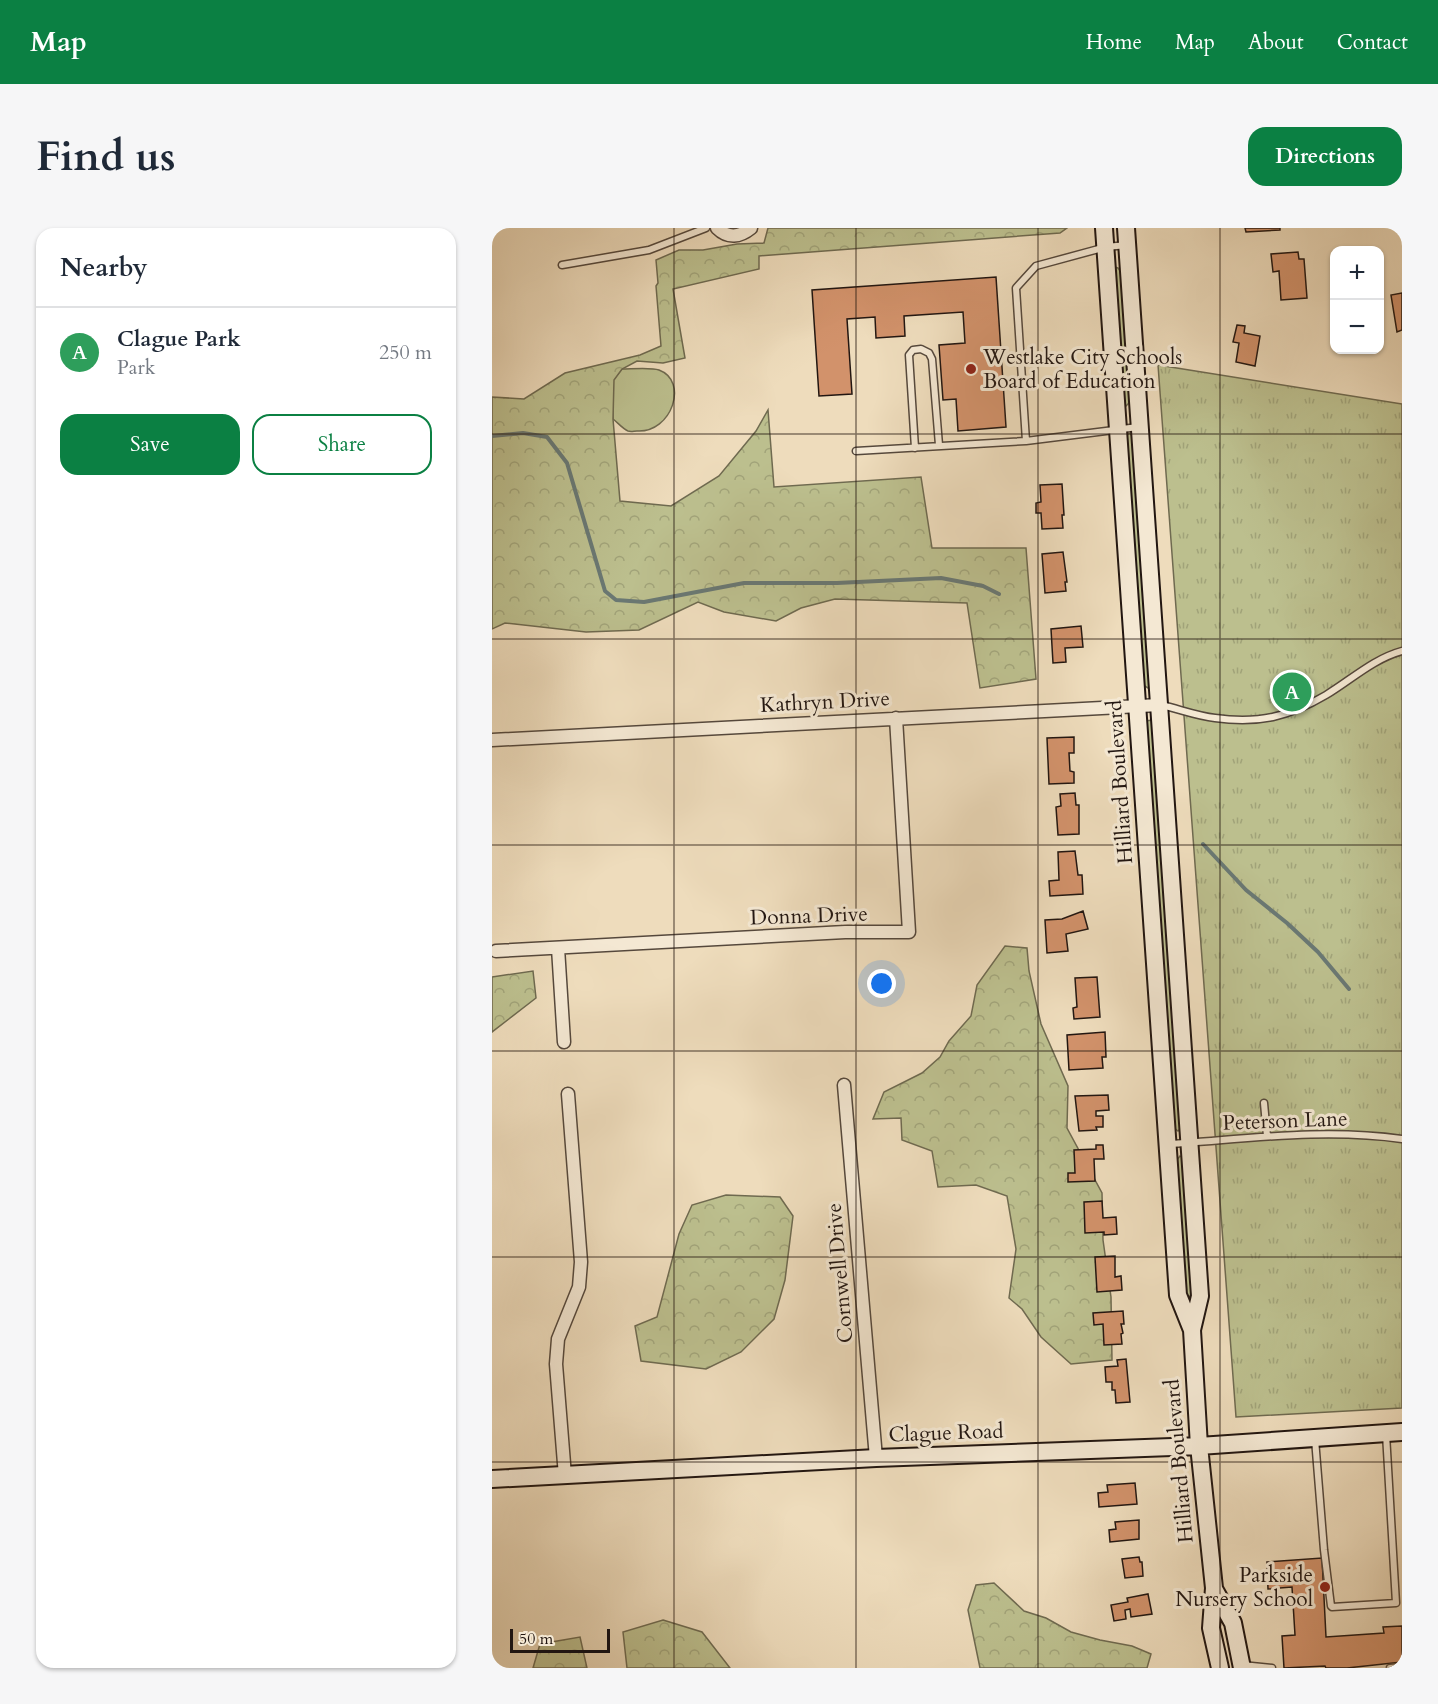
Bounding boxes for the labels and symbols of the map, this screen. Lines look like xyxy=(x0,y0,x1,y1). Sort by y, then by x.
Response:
place label: Westlake City Schools Board of Education xyxy=(982,343,1182,396)
marker: Westlake City Schools Board of Education xyxy=(964,362,978,376)
pin: A xyxy=(1272,670,1312,714)
street label: Kathryn Drive xyxy=(759,684,891,720)
street label: Hilliard Boulevard xyxy=(1100,699,1140,865)
street label: Donna Drive xyxy=(750,899,868,933)
your location xyxy=(867,969,896,998)
street label: Peterson Lane xyxy=(1222,1104,1348,1138)
street label: Cornwell Drive xyxy=(819,1202,861,1344)
street label: Hilliard Boulevard xyxy=(1157,1378,1201,1544)
street label: Clague Road xyxy=(888,1417,1004,1449)
place label: Parkside Nursery School xyxy=(1175,1561,1313,1614)
marker: Parkside Nursery School xyxy=(1318,1580,1332,1594)
scale bar xyxy=(510,1626,610,1654)

